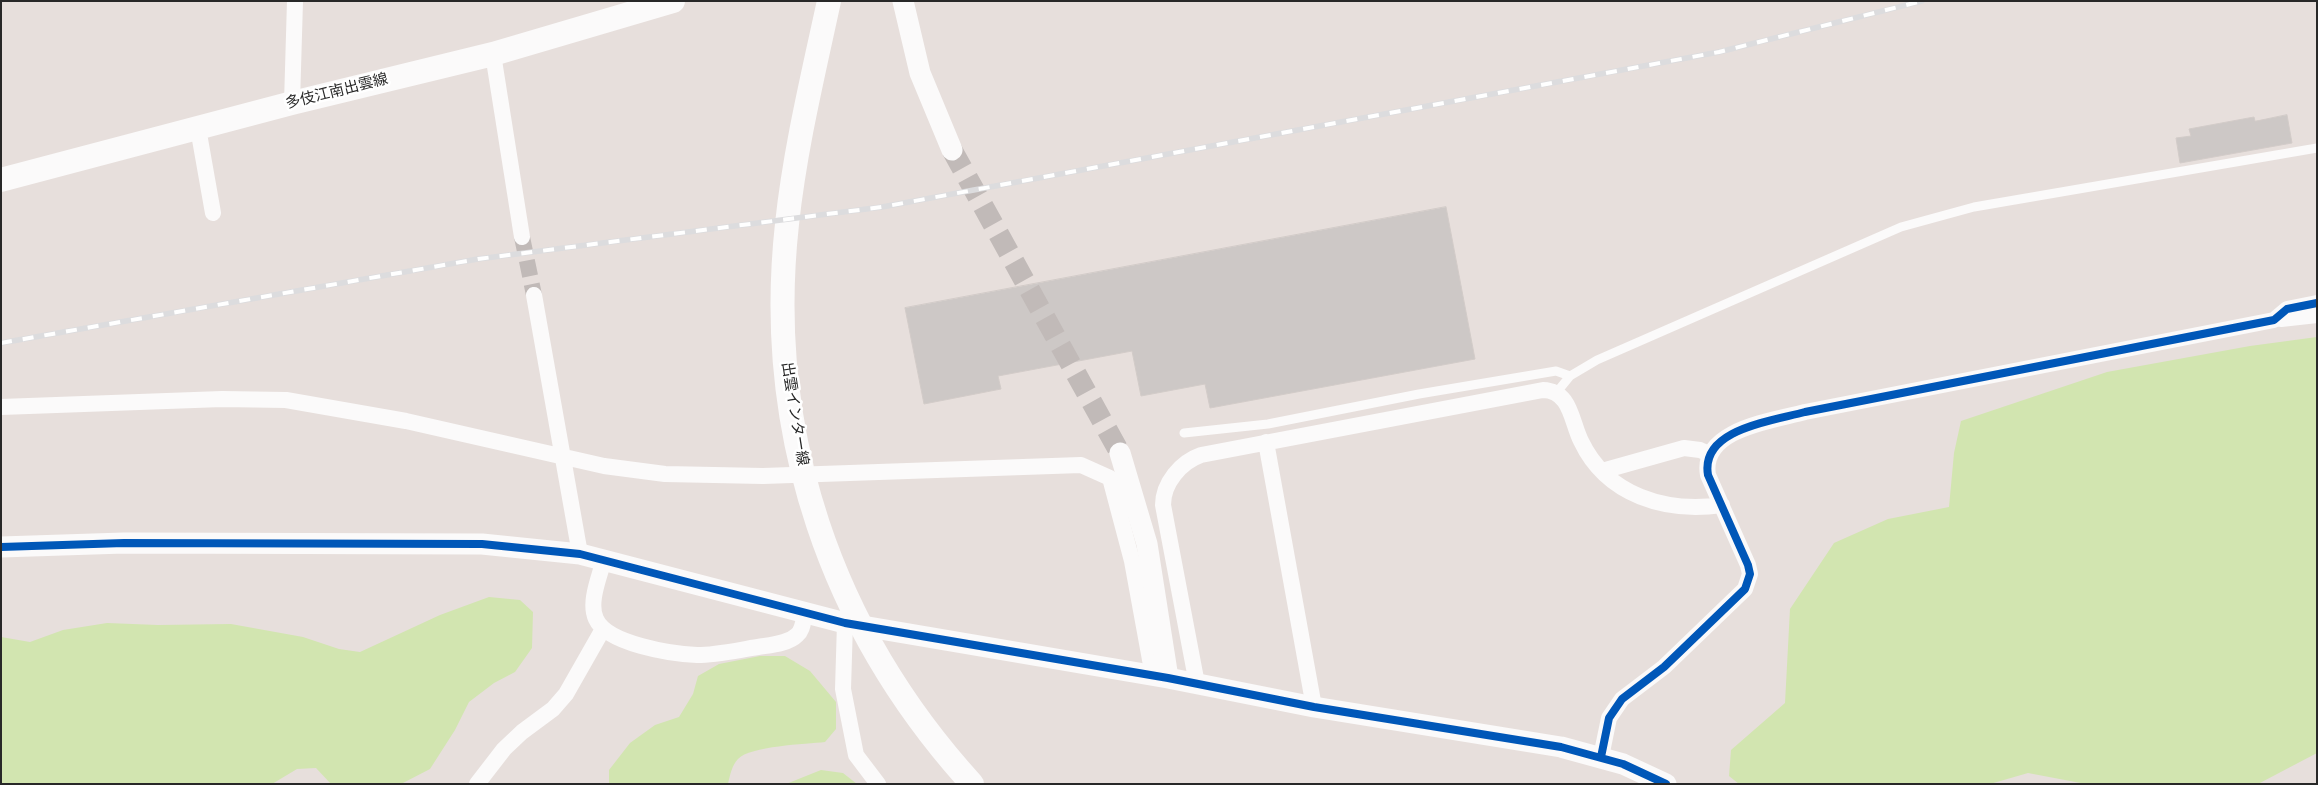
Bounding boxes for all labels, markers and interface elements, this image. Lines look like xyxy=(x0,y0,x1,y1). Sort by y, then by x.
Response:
street label: 多伎江南出雲線 xyxy=(284,71,390,113)
street label: 出雲インター線 xyxy=(777,361,811,467)

